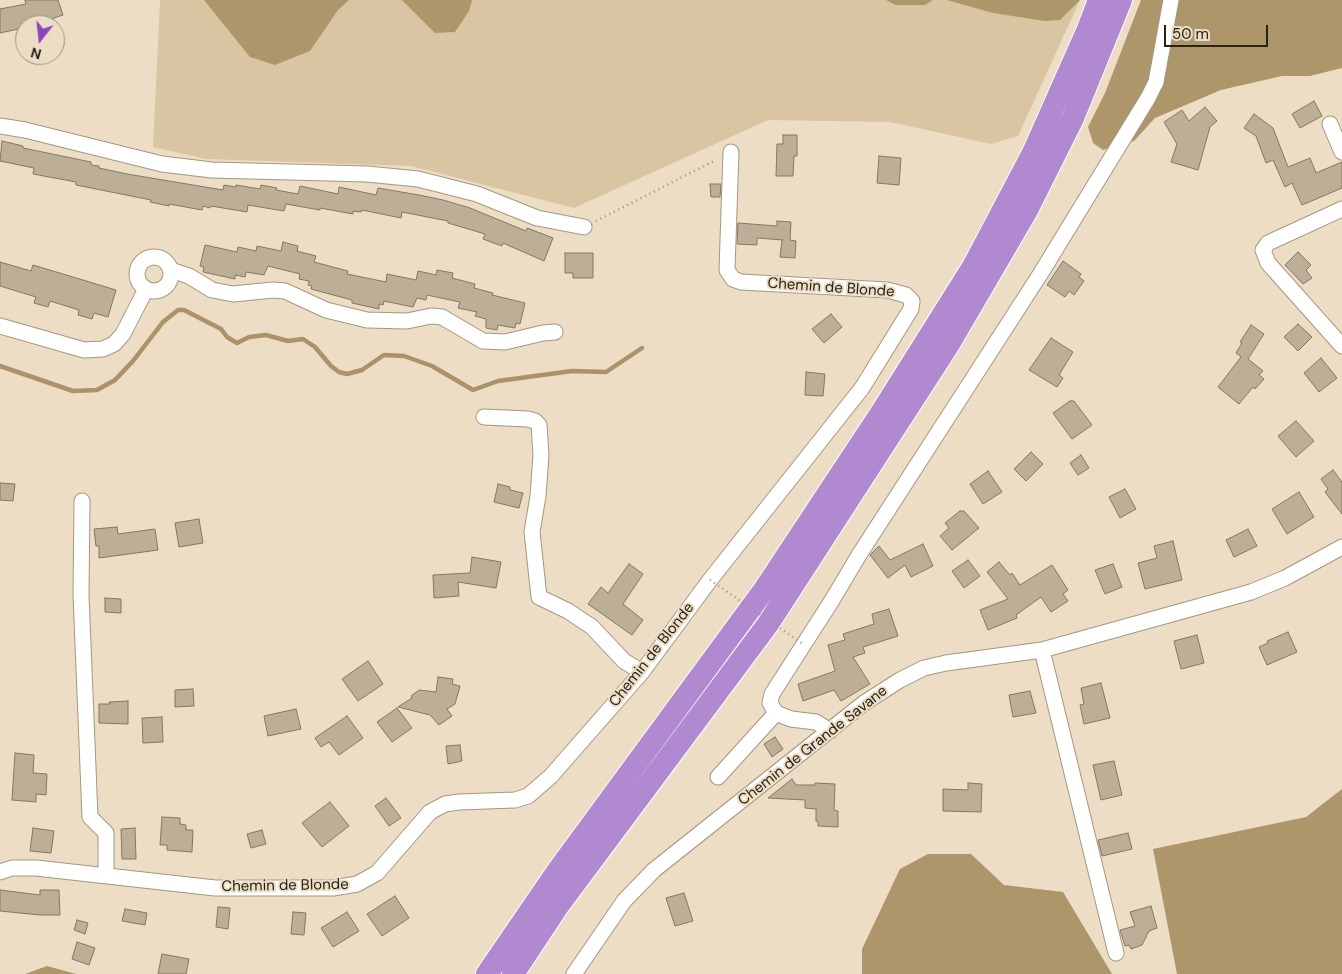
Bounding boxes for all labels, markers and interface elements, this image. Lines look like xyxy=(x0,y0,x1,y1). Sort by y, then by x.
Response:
north arrow xyxy=(15,15,65,65)
scale bar xyxy=(1167,15,1271,47)
text: 50 m xyxy=(1172,24,1209,44)
text: N xyxy=(29,43,44,64)
street label: Chemin de Blonde xyxy=(767,275,895,301)
street label: Chemin de Blonde xyxy=(606,599,698,711)
street label: Chemin de Grande Savane xyxy=(735,682,891,810)
street label: Chemin de Blonde xyxy=(221,876,349,896)

